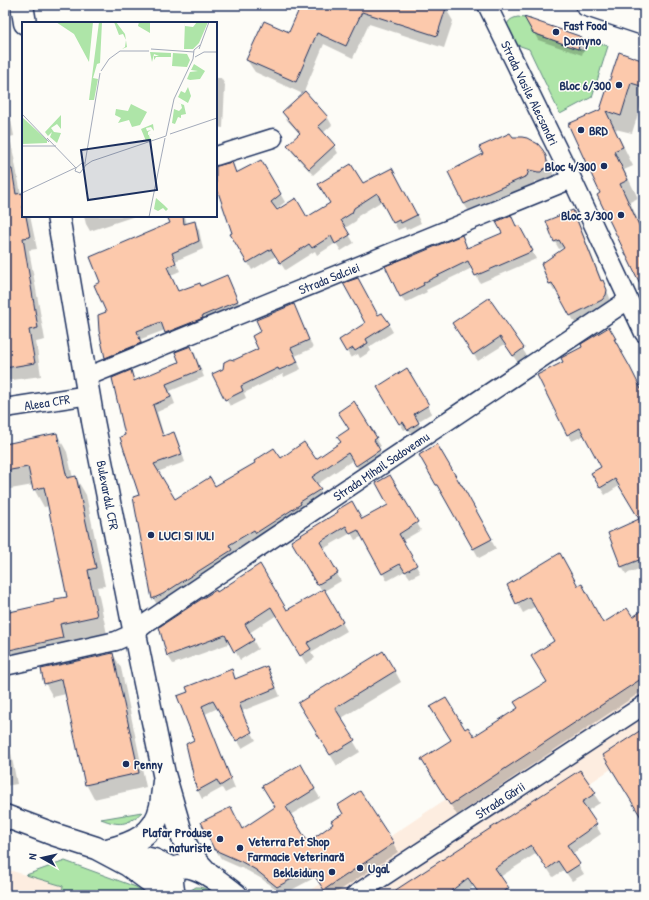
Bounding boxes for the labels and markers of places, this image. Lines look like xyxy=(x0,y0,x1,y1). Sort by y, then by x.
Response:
place label: Fast Food Domyno xyxy=(563,16,608,50)
marker: Fast Food Domyno xyxy=(551,27,561,37)
place label: Bloc 6/300 xyxy=(560,76,611,94)
marker: Bloc 6/300 xyxy=(614,80,624,90)
place label: BRD xyxy=(589,121,608,139)
marker: BRD xyxy=(576,125,586,135)
place label: Bloc 4/300 xyxy=(545,157,596,175)
marker: Bloc 4/300 xyxy=(599,161,609,171)
place label: Bloc 3/300 xyxy=(561,206,613,224)
marker: Bloc 3/300 xyxy=(616,210,626,220)
place label: LUCI SI IULI xyxy=(159,526,214,544)
marker: LUCI SI IULI xyxy=(146,530,156,540)
place label: Penny xyxy=(134,755,163,774)
marker: Penny xyxy=(121,759,131,769)
place label: Plafar Produse naturiste xyxy=(142,823,213,856)
place label: Veterra Pet Shop Farmacie Veterinară xyxy=(247,832,345,865)
marker: Plafar Produse naturiste xyxy=(215,834,225,844)
marker: Veterra Pet Shop Farmacie Veterinară xyxy=(235,843,245,853)
place label: Ugal xyxy=(368,859,390,878)
place label: Bekleidung xyxy=(273,863,324,882)
marker: Ugal xyxy=(355,863,365,873)
marker: Bekleidung xyxy=(327,867,337,877)

